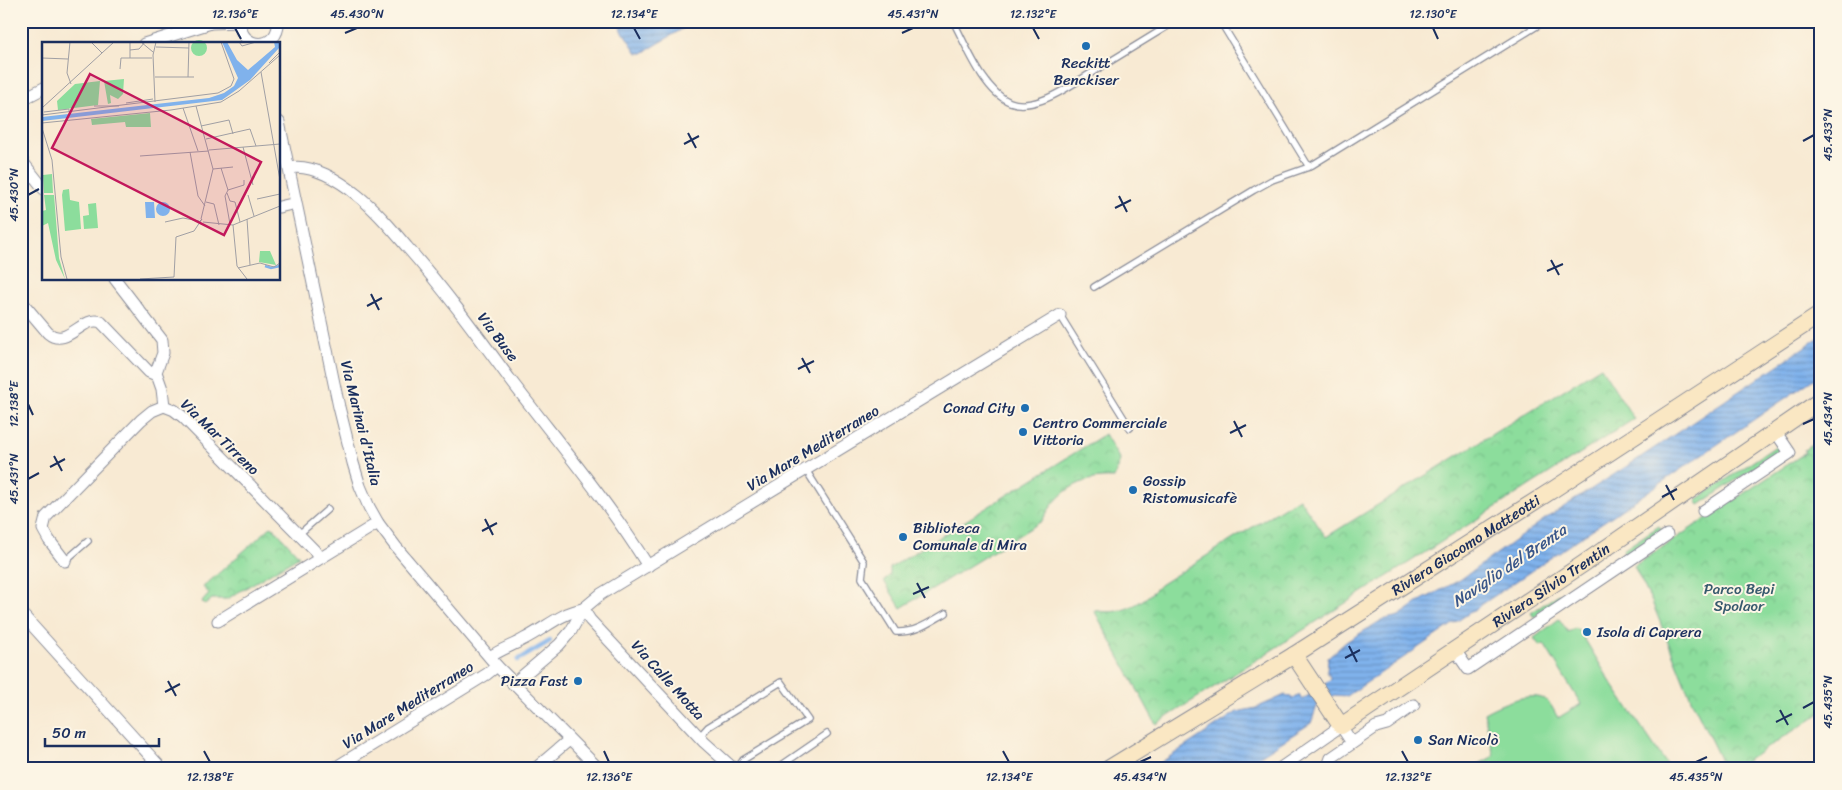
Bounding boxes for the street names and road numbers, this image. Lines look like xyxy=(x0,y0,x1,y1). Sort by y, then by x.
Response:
street label: Via Buse xyxy=(471,307,526,368)
street label: Via Marinai d'Italia xyxy=(333,358,389,489)
street label: Via Mar Tirreno xyxy=(174,392,266,482)
street label: Via Mare Mediterraneo xyxy=(742,398,885,498)
street label: Riviera Giacomo Matteotti xyxy=(1386,487,1546,603)
street label: Riviera Silvio Trentin xyxy=(1487,536,1615,634)
street label: Via Calle Motta xyxy=(624,634,712,727)
street label: Via Mare Mediterraneo xyxy=(337,654,479,756)

